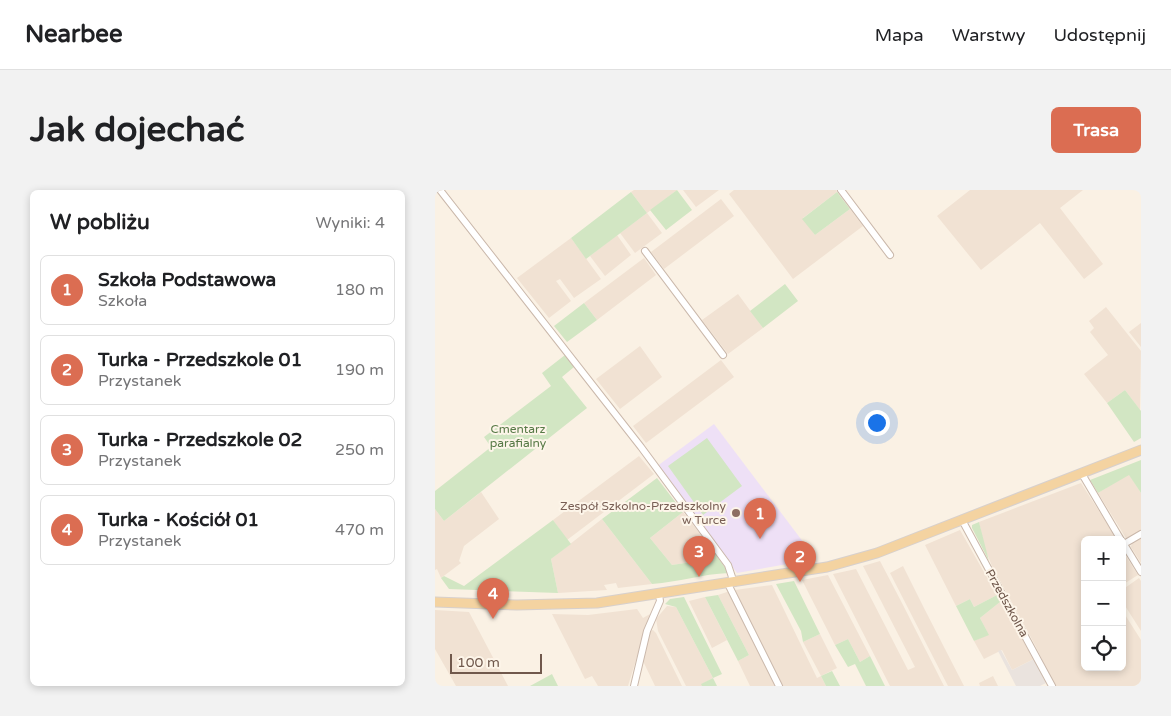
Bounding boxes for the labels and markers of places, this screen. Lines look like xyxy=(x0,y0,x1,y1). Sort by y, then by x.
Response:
pin: 1 xyxy=(744,498,776,539)
place label: Zespół Szkolno-Przedszkolny w Turce xyxy=(560,499,727,527)
marker: Zespół Szkolno-Przedszkolny w Turce xyxy=(730,507,742,519)
pin: 3 xyxy=(683,536,715,577)
pin: 2 xyxy=(784,541,816,582)
pin: 4 xyxy=(477,578,509,619)

